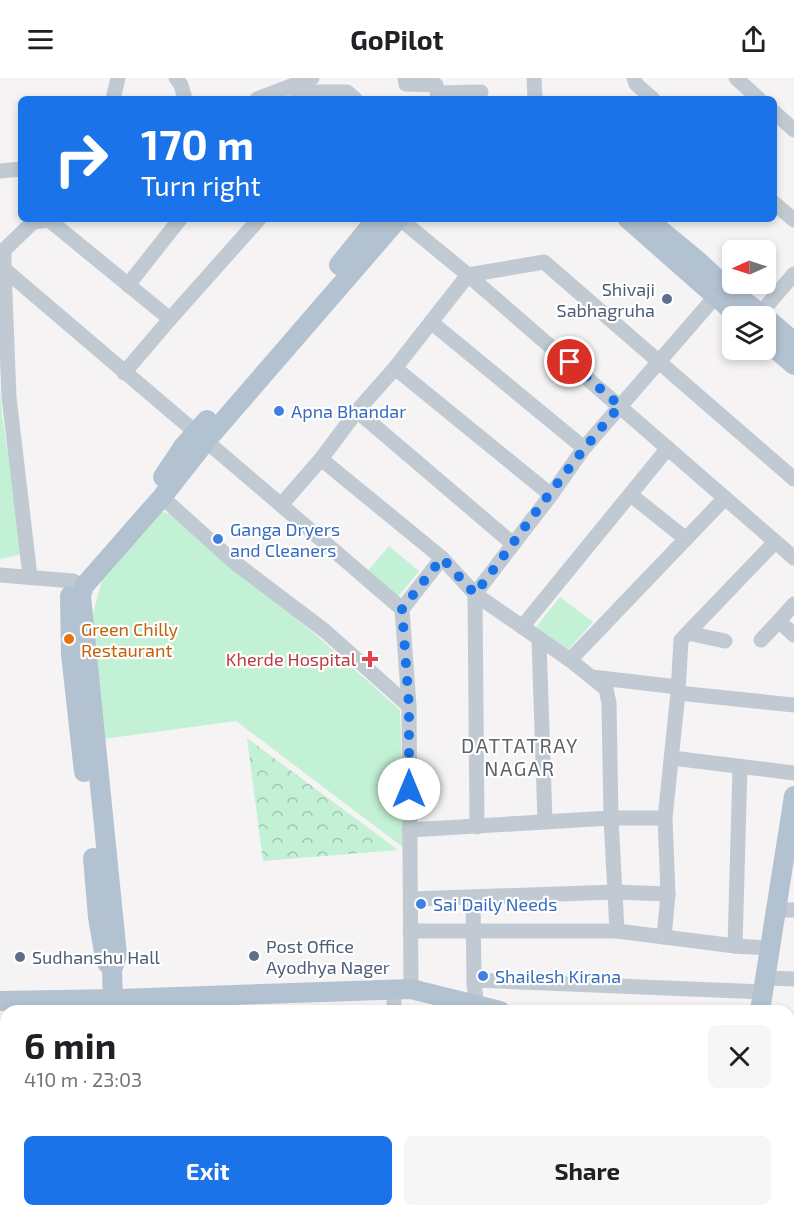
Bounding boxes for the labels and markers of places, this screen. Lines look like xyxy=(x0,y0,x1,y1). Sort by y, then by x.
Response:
place label: Shivaji Sabhagruha xyxy=(557,278,655,321)
marker: Shivaji Sabhagruha xyxy=(660,292,674,306)
pin xyxy=(544,336,595,387)
place label: Apna Bhandar xyxy=(291,400,406,422)
marker: Apna Bhandar xyxy=(272,404,286,418)
place label: Ganga Dryers and Cleaners xyxy=(230,518,340,561)
marker: Ganga Dryers and Cleaners xyxy=(211,532,225,546)
place label: Green Chilly Restaurant xyxy=(81,618,179,661)
marker: Green Chilly Restaurant xyxy=(62,632,76,646)
place label: Kherde Hospital xyxy=(226,648,357,670)
marker: Kherde Hospital xyxy=(361,650,379,668)
place label: Sai Daily Needs xyxy=(433,893,557,915)
marker: Sai Daily Needs xyxy=(414,897,428,911)
place label: Post Office Ayodhya Nager xyxy=(266,935,390,978)
place label: Sudhanshu Hall xyxy=(32,946,161,968)
marker: Post Office Ayodhya Nager xyxy=(247,949,261,963)
marker: Sudhanshu Hall xyxy=(13,950,27,964)
place label: Shailesh Kirana xyxy=(495,965,621,987)
marker: Shailesh Kirana xyxy=(476,969,490,983)

